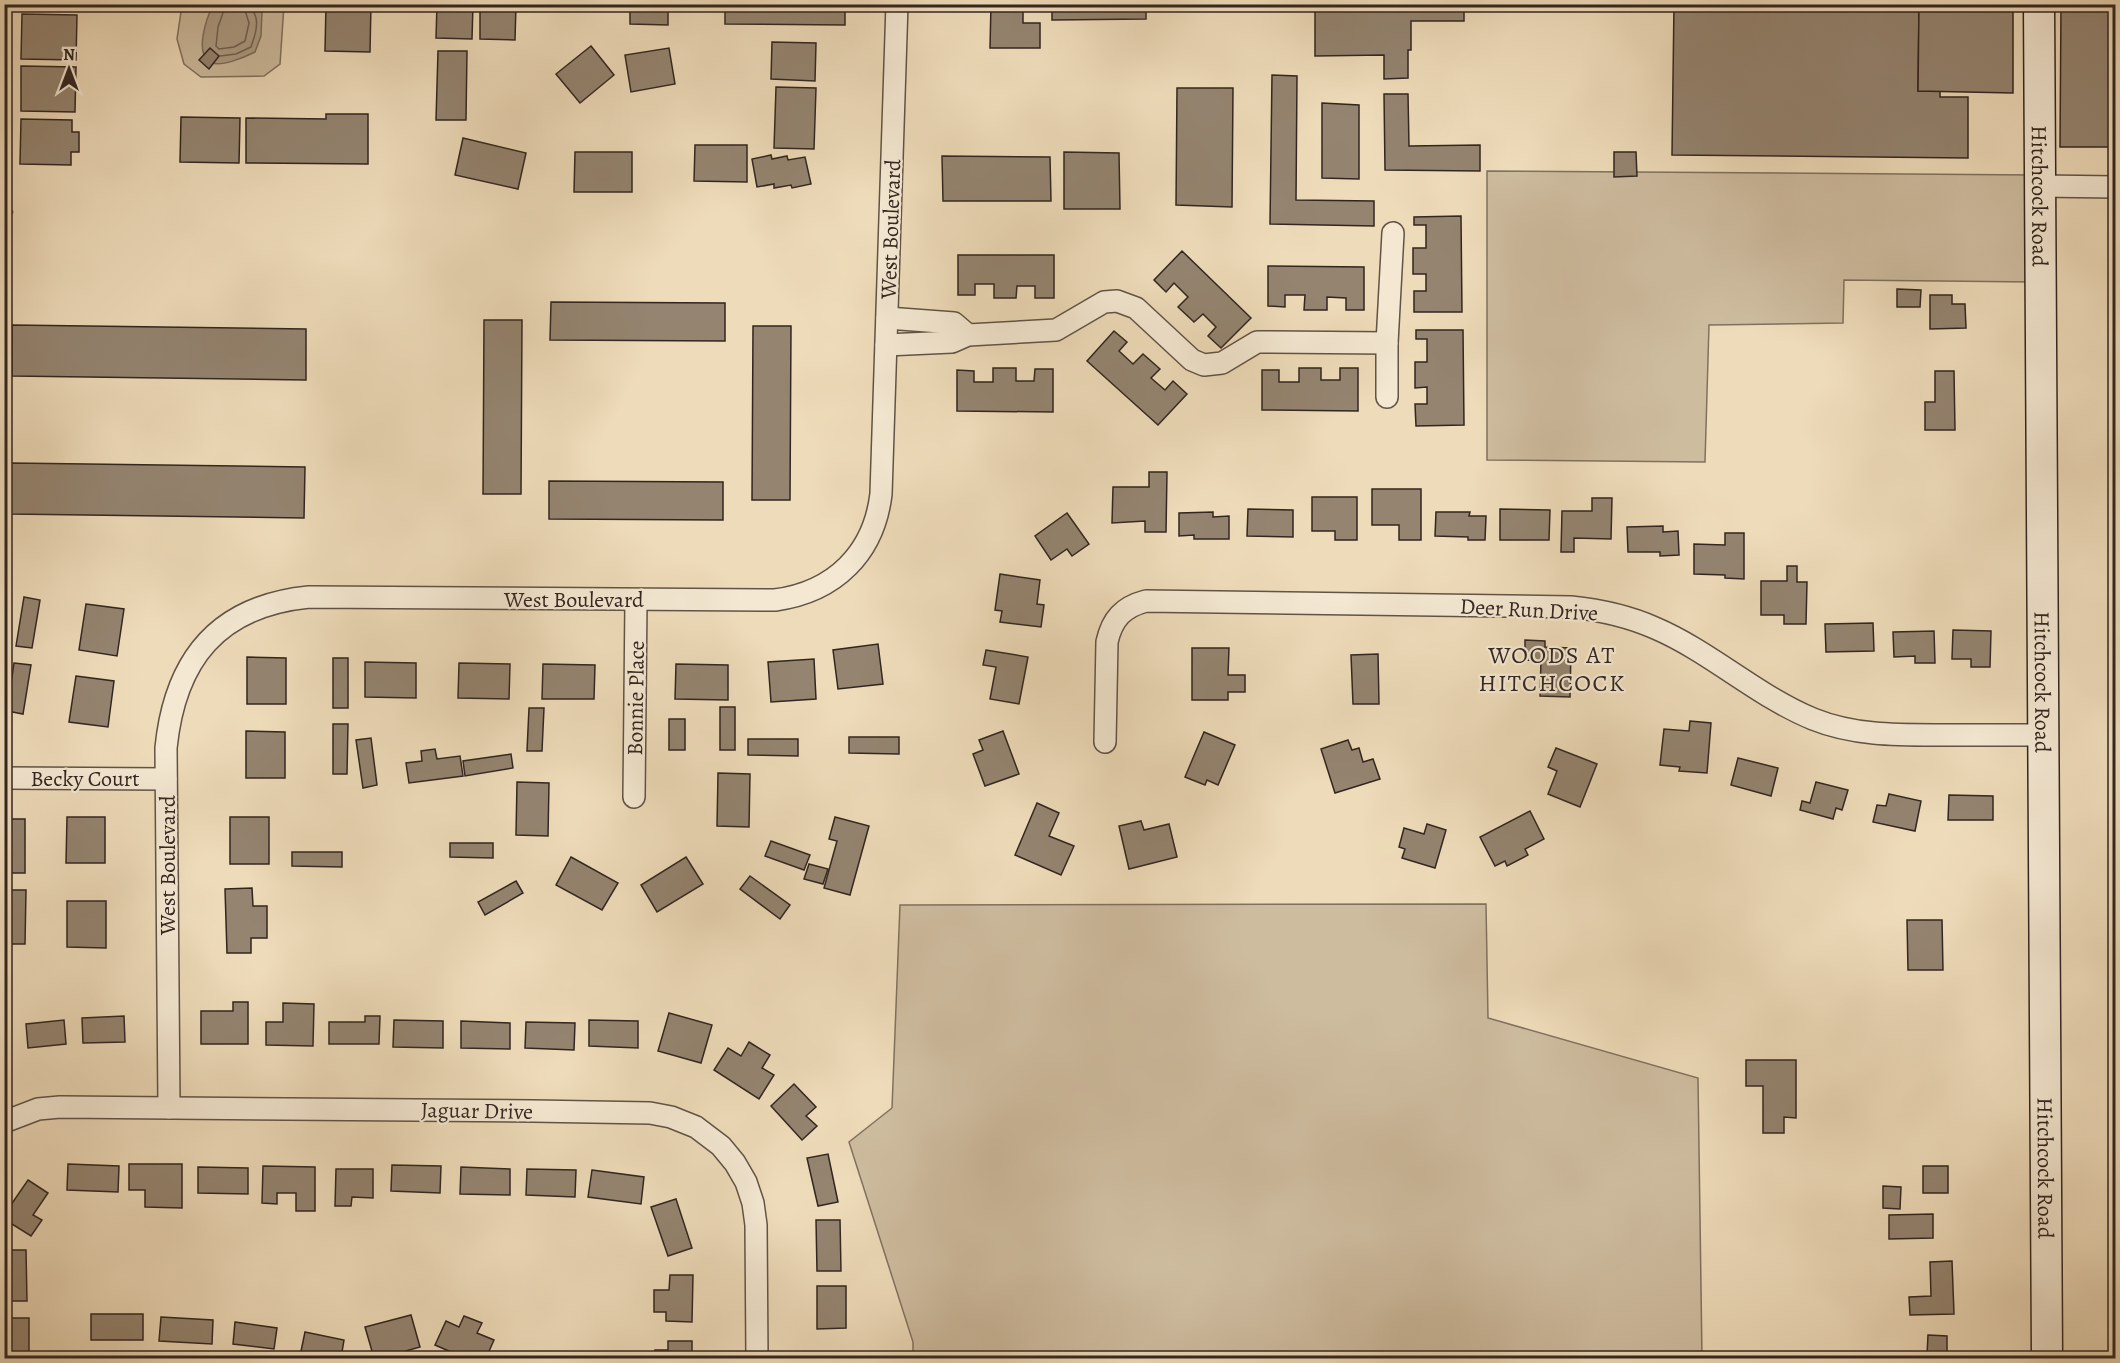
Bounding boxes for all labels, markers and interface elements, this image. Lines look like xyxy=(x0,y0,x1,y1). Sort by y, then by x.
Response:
north arrow xyxy=(39,39,99,99)
text: N xyxy=(63,44,75,66)
street label: Hitchcock Road xyxy=(2024,125,2055,267)
street label: West Boulevard xyxy=(874,158,908,300)
street label: West Boulevard xyxy=(503,585,644,615)
street label: Deer Run Drive xyxy=(1459,591,1599,629)
street label: Hitchcock Road xyxy=(2027,611,2057,753)
district label: WOODS AT HITCHCOCK xyxy=(1478,639,1626,699)
street label: Bonnie Place xyxy=(620,640,652,756)
street label: Becky Court xyxy=(30,764,140,794)
street label: West Boulevard xyxy=(153,795,183,936)
street label: Jaguar Drive xyxy=(421,1095,533,1127)
street label: Hitchcock Road xyxy=(2029,1097,2060,1239)

